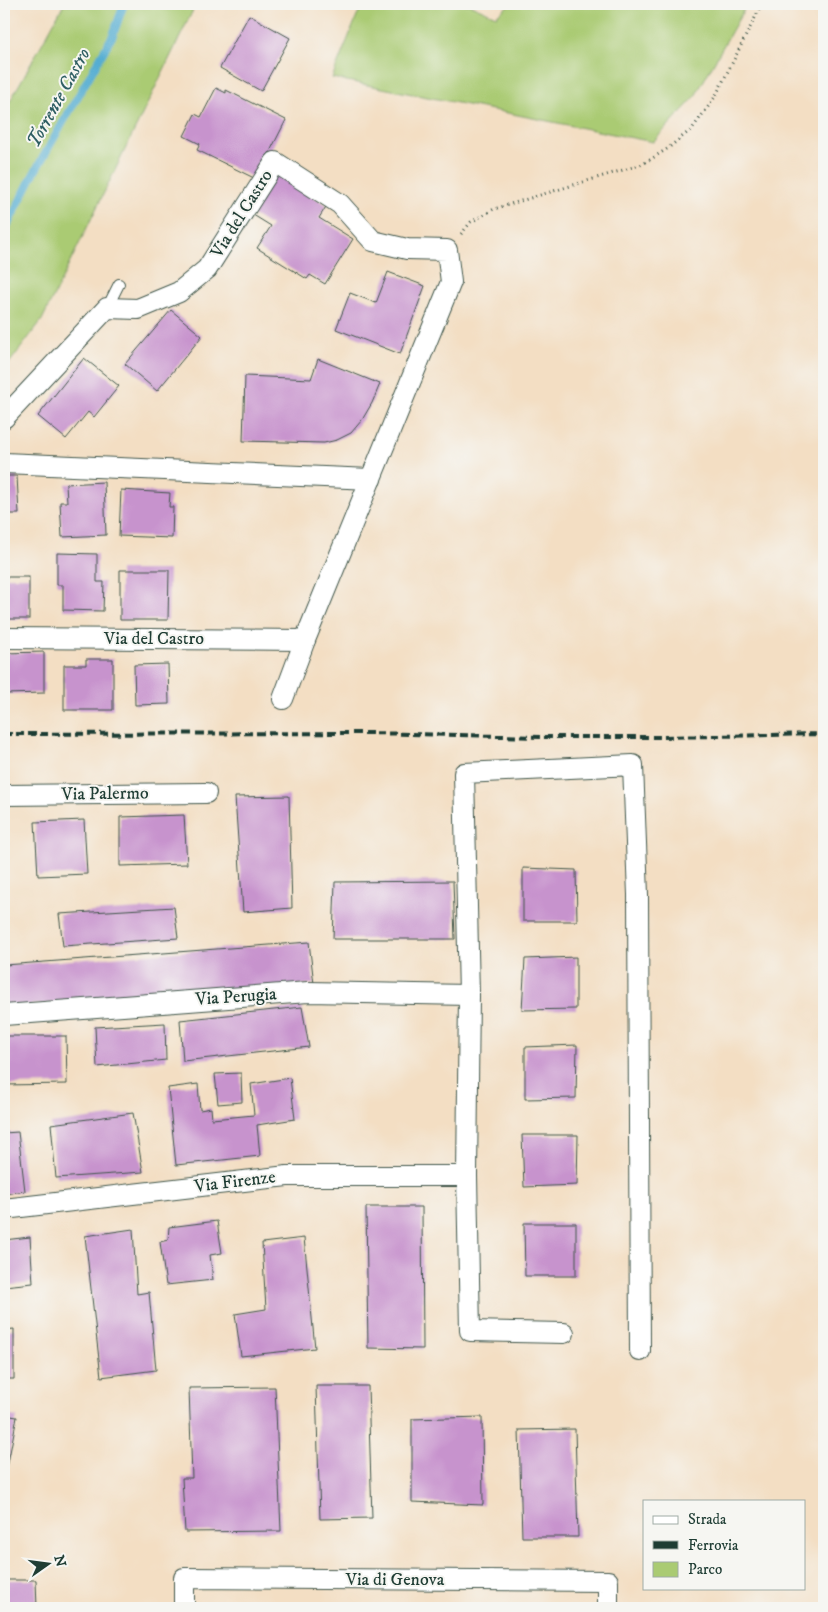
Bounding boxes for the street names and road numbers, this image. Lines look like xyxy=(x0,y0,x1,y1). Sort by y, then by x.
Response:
street label: Via del Castro xyxy=(206,166,278,263)
street label: Via del Castro xyxy=(103,628,204,650)
street label: Via Palermo xyxy=(60,782,149,806)
street label: Via Perugia xyxy=(194,983,278,1011)
street label: Via Firenze xyxy=(192,1166,277,1198)
street label: Via di Genova xyxy=(345,1569,445,1591)

